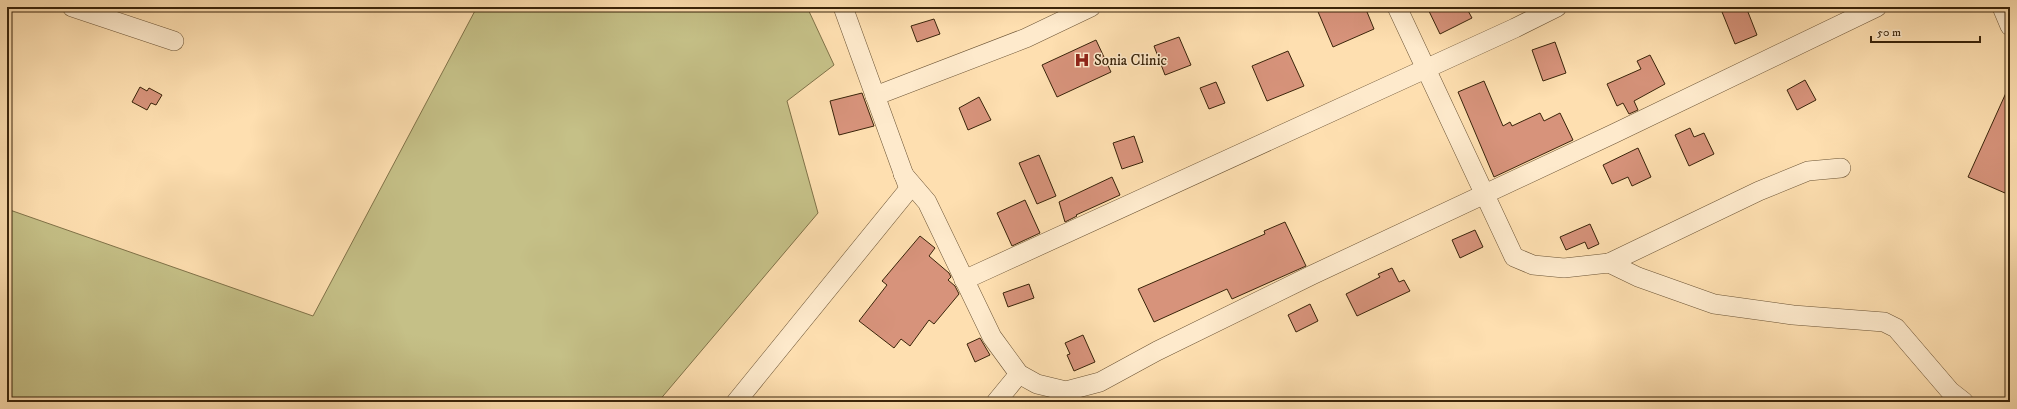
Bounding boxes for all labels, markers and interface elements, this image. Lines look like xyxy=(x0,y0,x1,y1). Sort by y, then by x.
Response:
scale bar xyxy=(1871,18,1980,44)
text: 50 m xyxy=(1877,25,1901,40)
hospital icon: Sonia Clinic xyxy=(1073,51,1091,69)
place label: Sonia Clinic xyxy=(1094,51,1168,70)

